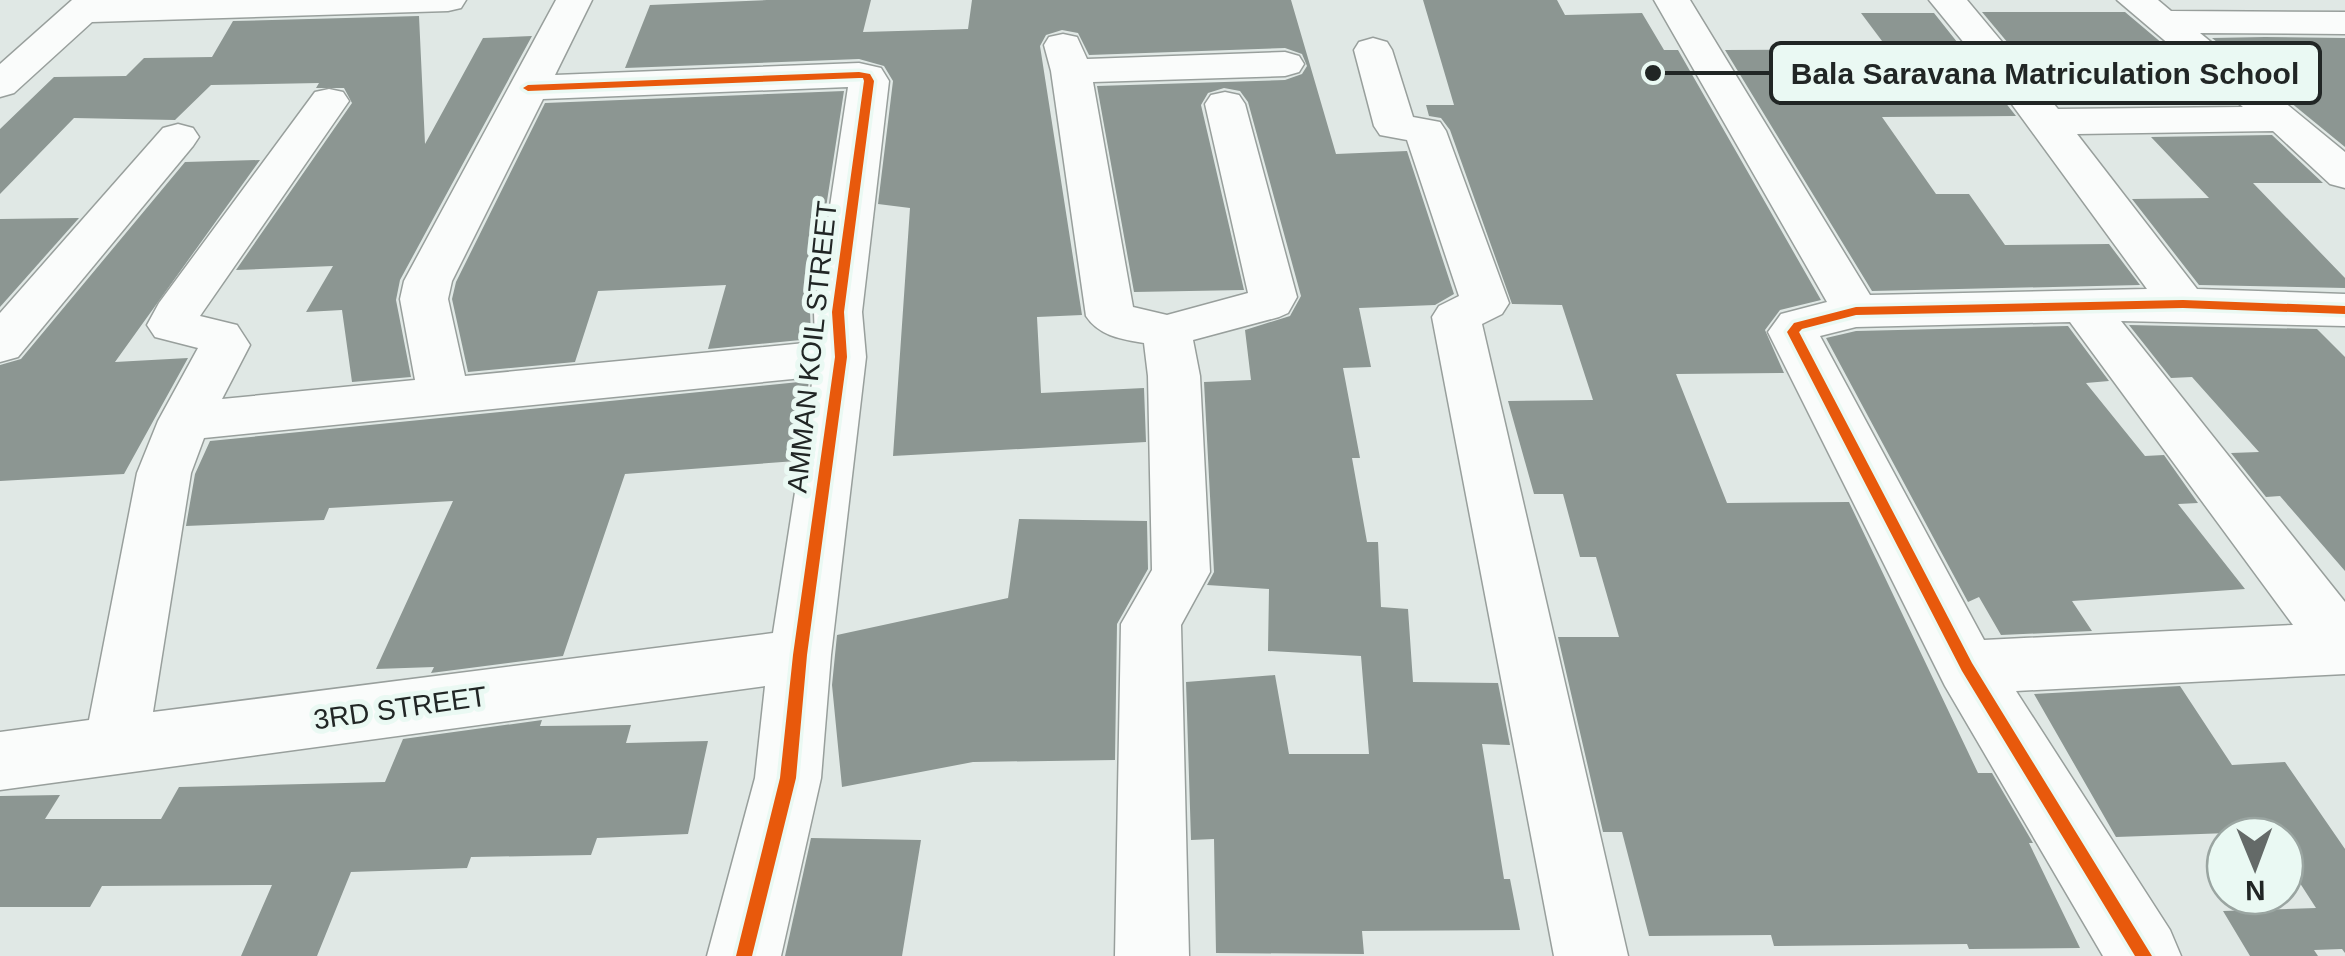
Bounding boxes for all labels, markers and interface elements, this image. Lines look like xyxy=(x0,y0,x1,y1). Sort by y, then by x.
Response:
callout: Bala Saravana Matriculation School xyxy=(1771,43,2320,103)
text: Bala Saravana Matriculation School xyxy=(1791,57,2299,90)
street label: AMMAN KOIL STREET xyxy=(781,200,843,494)
street label: 3RD STREET xyxy=(312,681,488,735)
north arrow xyxy=(2205,816,2305,916)
text: N xyxy=(2245,875,2266,906)

